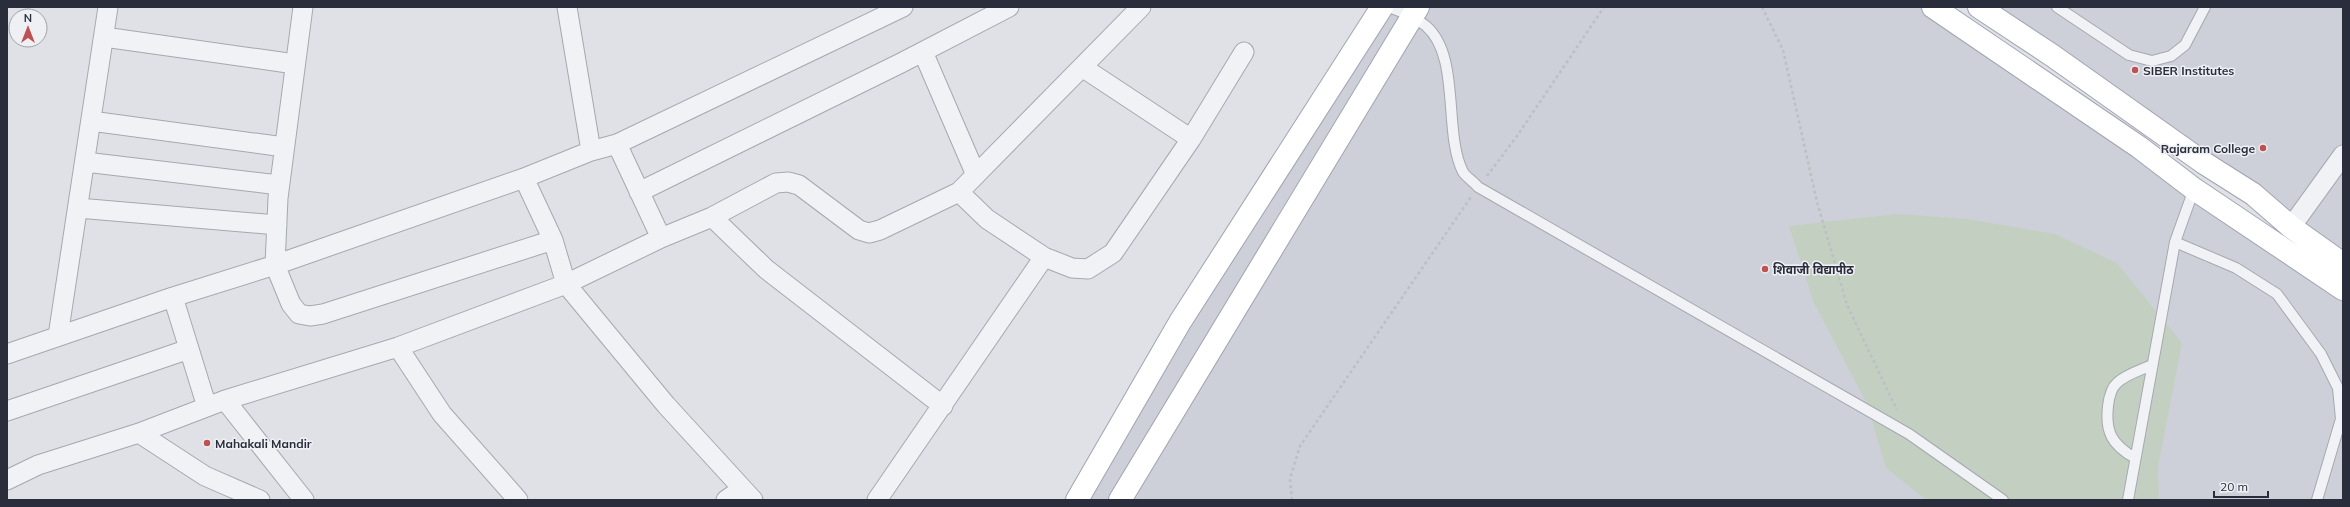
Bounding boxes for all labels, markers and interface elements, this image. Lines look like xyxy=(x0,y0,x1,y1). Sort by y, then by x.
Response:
north arrow xyxy=(8,8,48,48)
text: N xyxy=(24,11,32,25)
place label: SIBER Institutes xyxy=(2143,63,2234,78)
marker: SIBER Institutes xyxy=(2130,65,2140,75)
place label: Rajaram College xyxy=(2161,141,2255,156)
marker: Rajaram College xyxy=(2258,143,2268,153)
place label: शिवाजी विद्यापीठ xyxy=(1773,262,1854,277)
marker: शिवाजी विद्यापीठ xyxy=(1760,264,1770,274)
place label: Mahakali Mandir xyxy=(215,436,312,451)
marker: Mahakali Mandir xyxy=(202,438,212,448)
scale bar xyxy=(2214,473,2268,499)
text: 20 m xyxy=(2220,479,2248,494)

